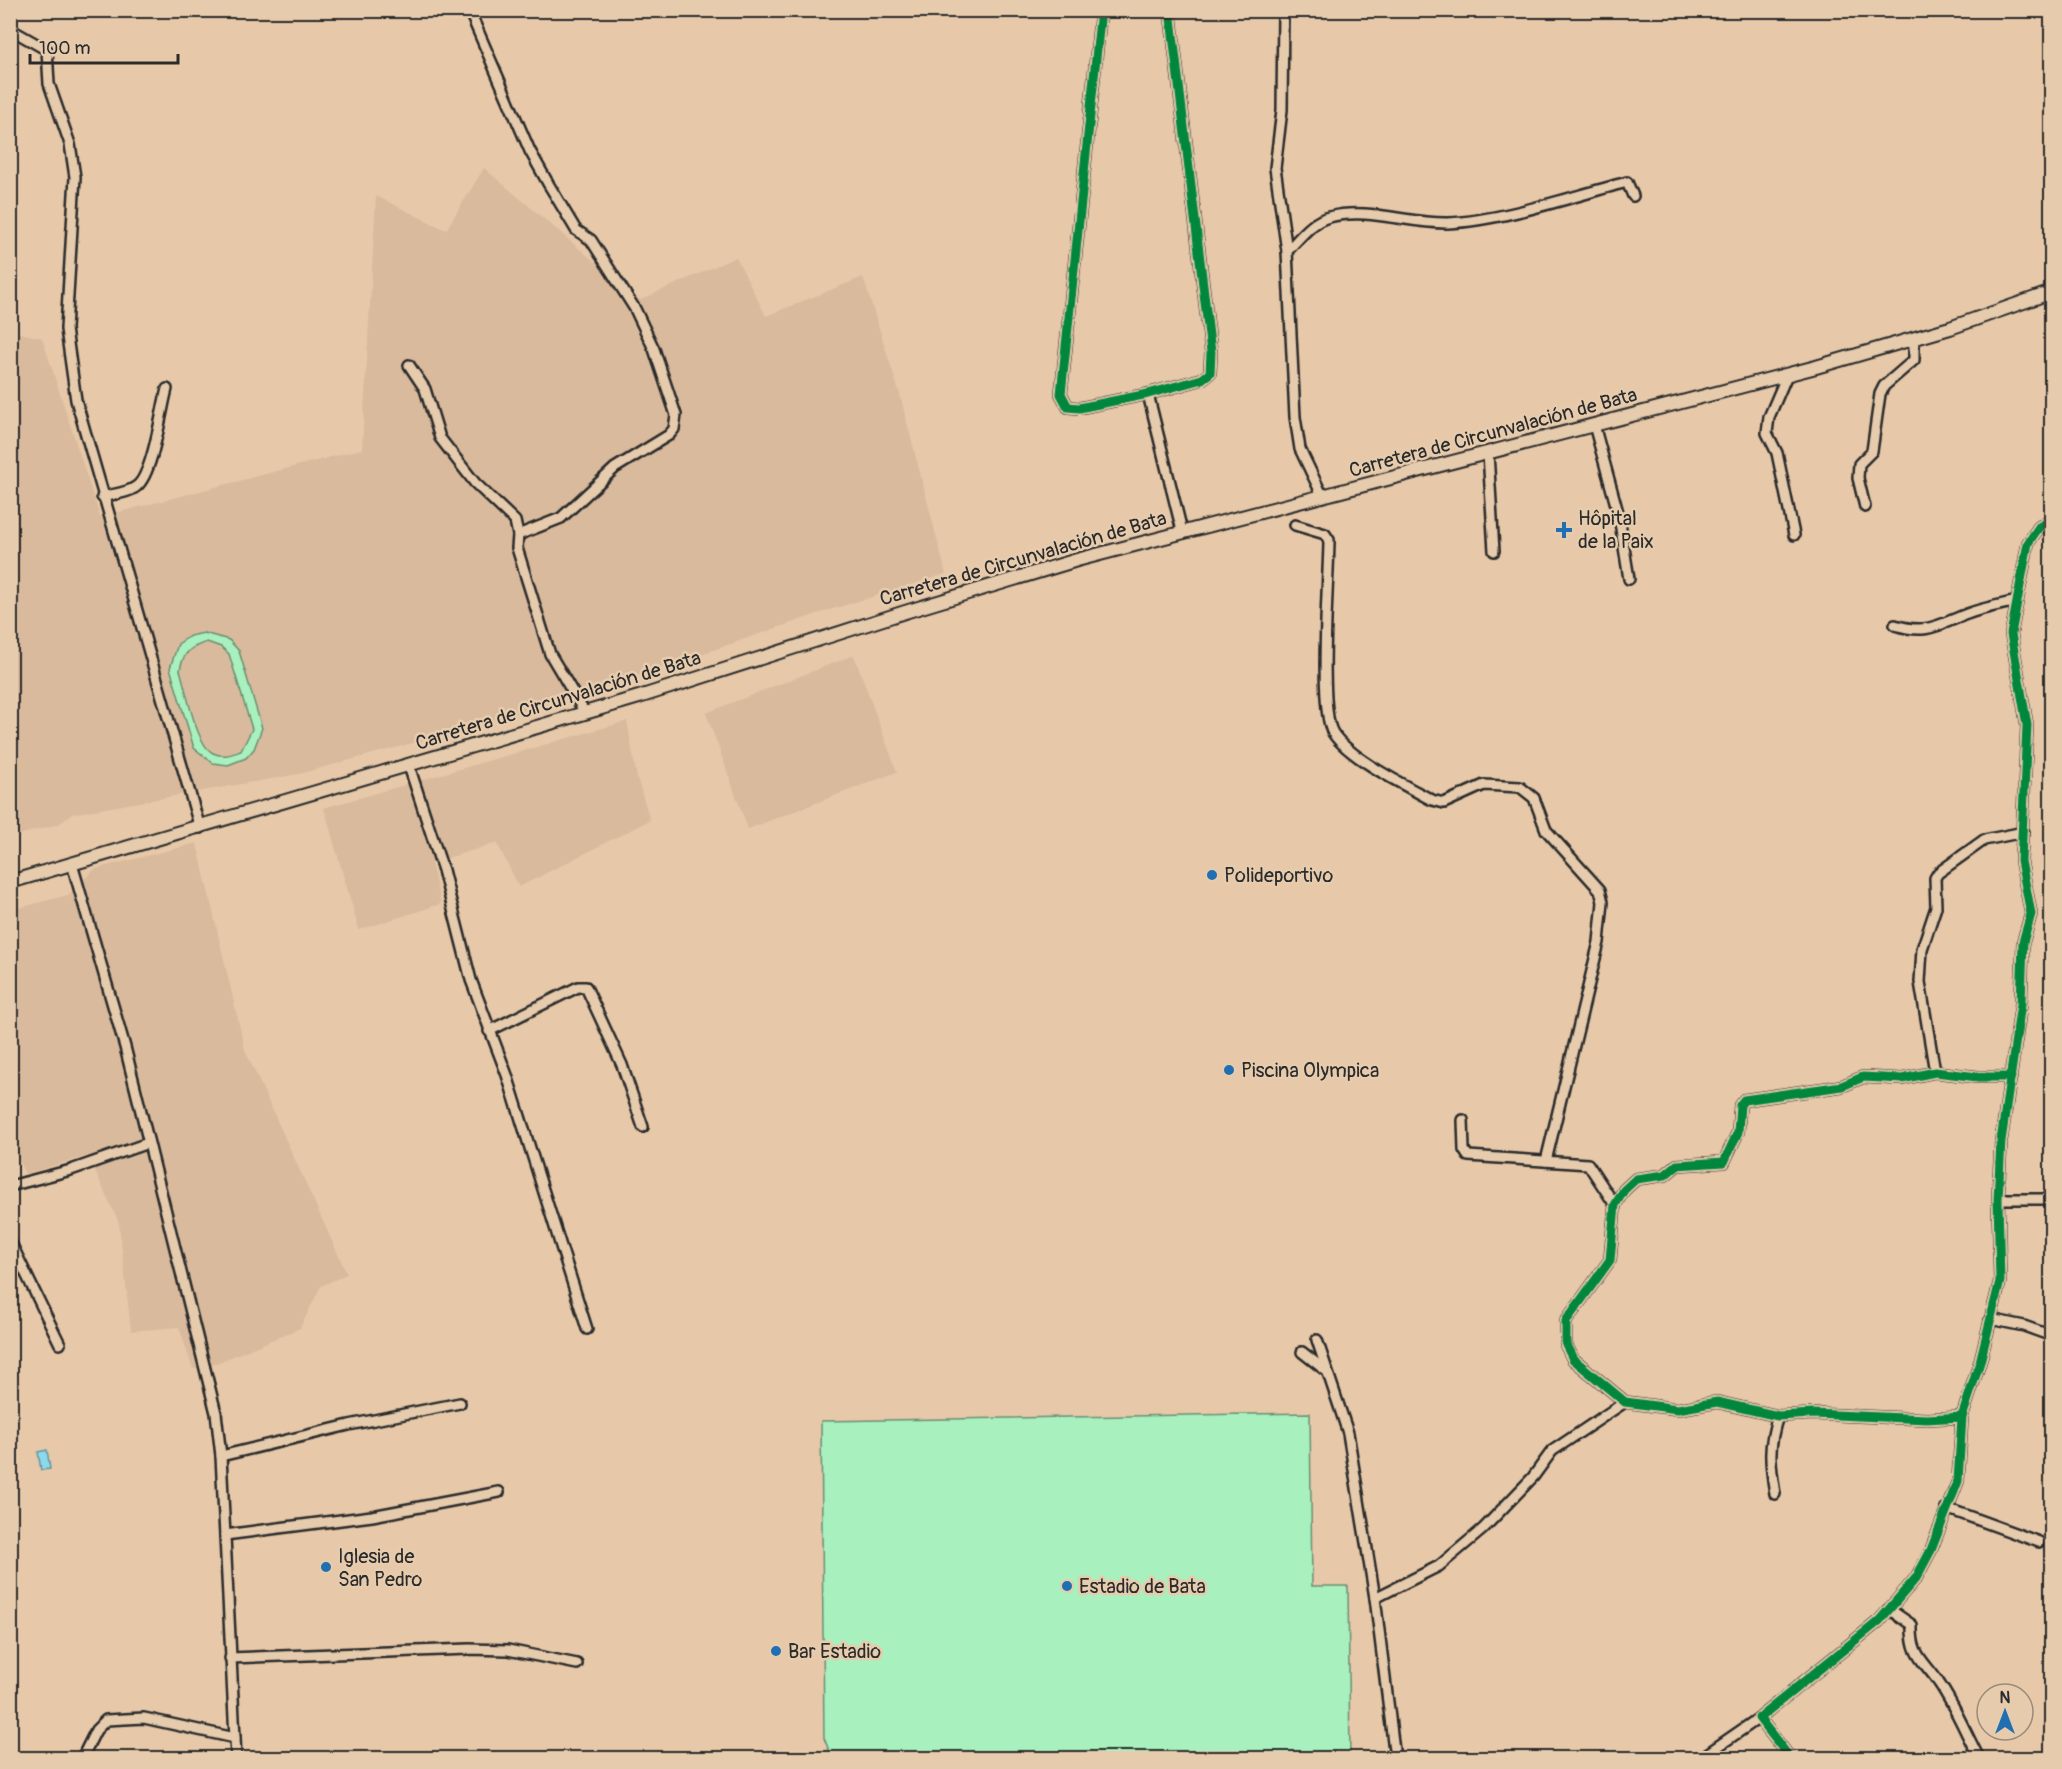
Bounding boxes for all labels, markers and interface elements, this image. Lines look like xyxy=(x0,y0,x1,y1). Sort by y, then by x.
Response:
scale bar xyxy=(30,27,178,65)
text: 100 m xyxy=(39,37,91,60)
street label: Carretera de Circunvalación de Bata xyxy=(1346,382,1640,483)
street label: Carretera de Circunvalación de Bata xyxy=(877,506,1169,611)
place label: Hôpital de la Paix xyxy=(1578,506,1654,554)
marker: Hôpital de la Paix xyxy=(1555,521,1573,539)
street label: Carretera de Circunvalación de Bata xyxy=(412,645,704,756)
place label: Polideportivo xyxy=(1224,863,1333,888)
marker: Polideportivo xyxy=(1205,868,1219,882)
place label: Piscina Olympica xyxy=(1241,1058,1379,1083)
marker: Piscina Olympica xyxy=(1222,1063,1236,1077)
place label: Iglesia de San Pedro xyxy=(338,1544,422,1592)
marker: Iglesia de San Pedro xyxy=(319,1560,333,1574)
place label: Estadio de Bata xyxy=(1079,1574,1206,1599)
marker: Estadio de Bata xyxy=(1060,1579,1074,1593)
place label: Bar Estadio xyxy=(788,1639,881,1664)
marker: Bar Estadio xyxy=(769,1644,783,1658)
north arrow xyxy=(1975,1682,2035,1742)
text: N xyxy=(2000,1688,2011,1708)

